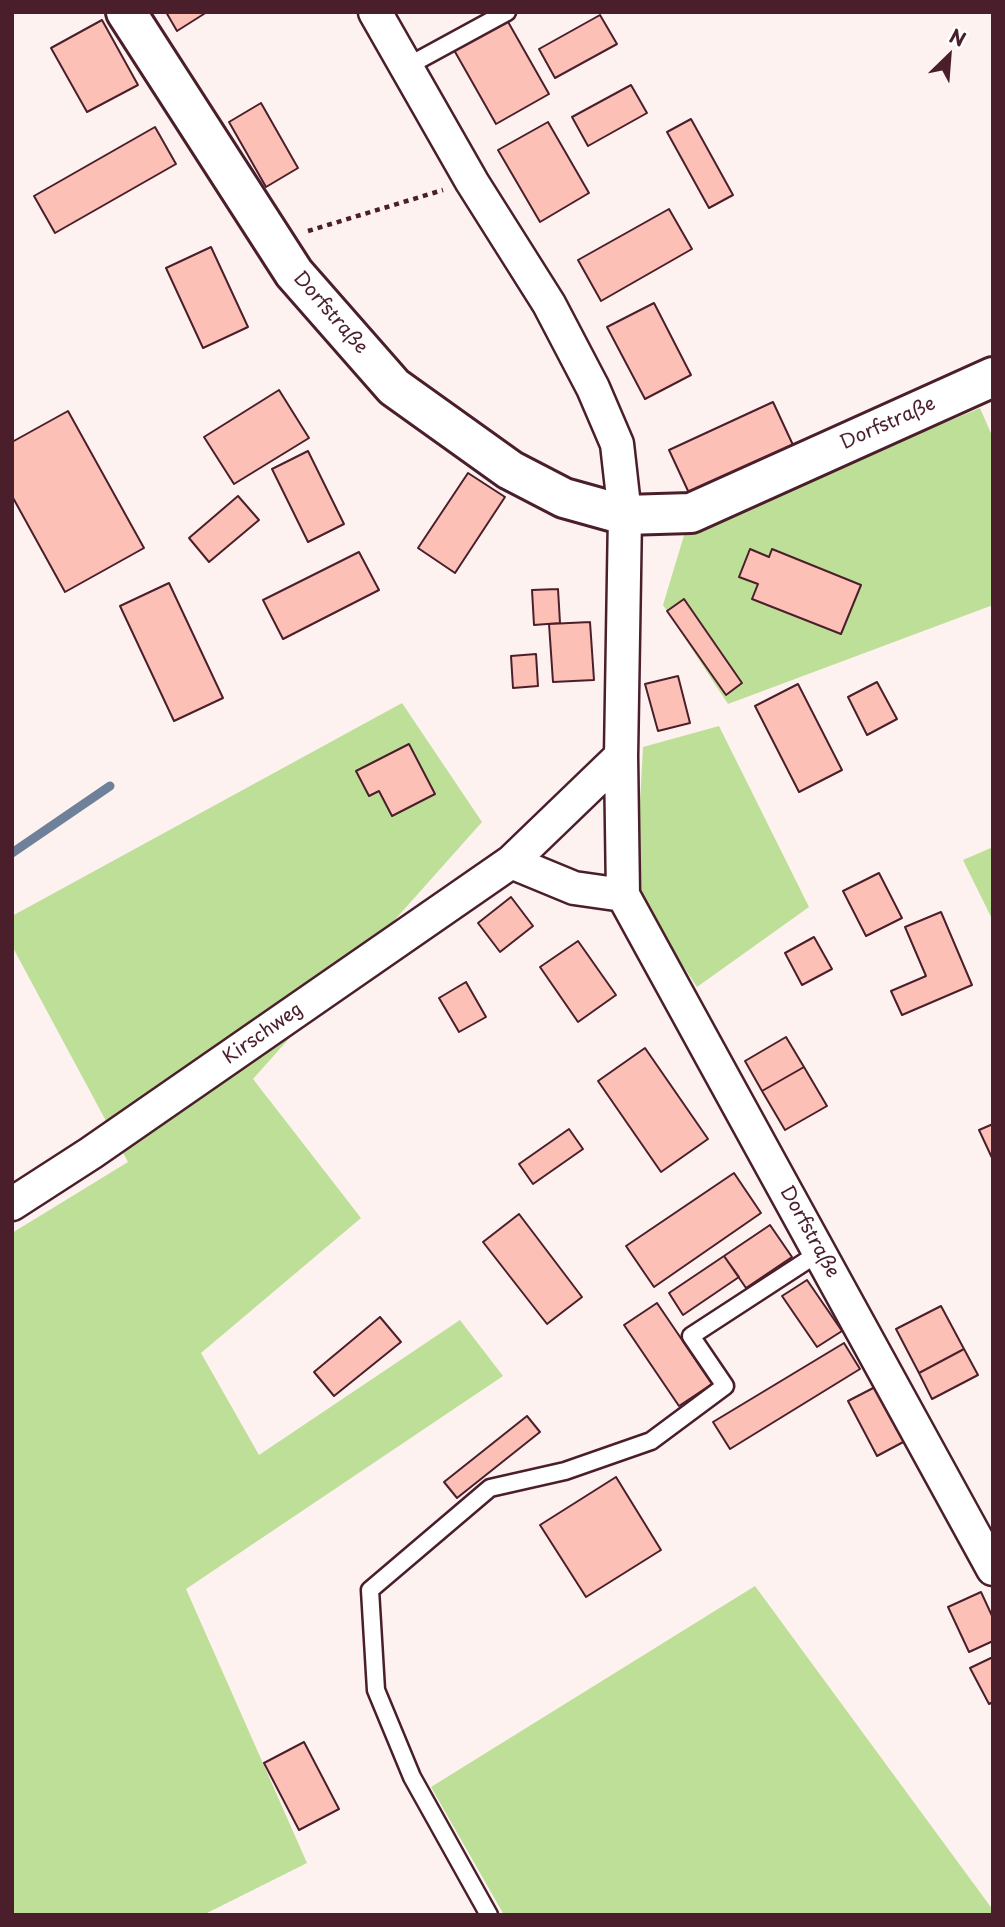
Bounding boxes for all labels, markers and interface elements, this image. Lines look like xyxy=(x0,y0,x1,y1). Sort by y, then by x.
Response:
north arrow xyxy=(914,21,984,91)
text: N xyxy=(945,21,971,53)
street label: Dorfstraße xyxy=(288,267,372,359)
street label: Dorfstraße xyxy=(837,393,939,455)
street label: Kirschweg xyxy=(219,998,307,1070)
street label: Dorfstraße xyxy=(774,1182,844,1282)

